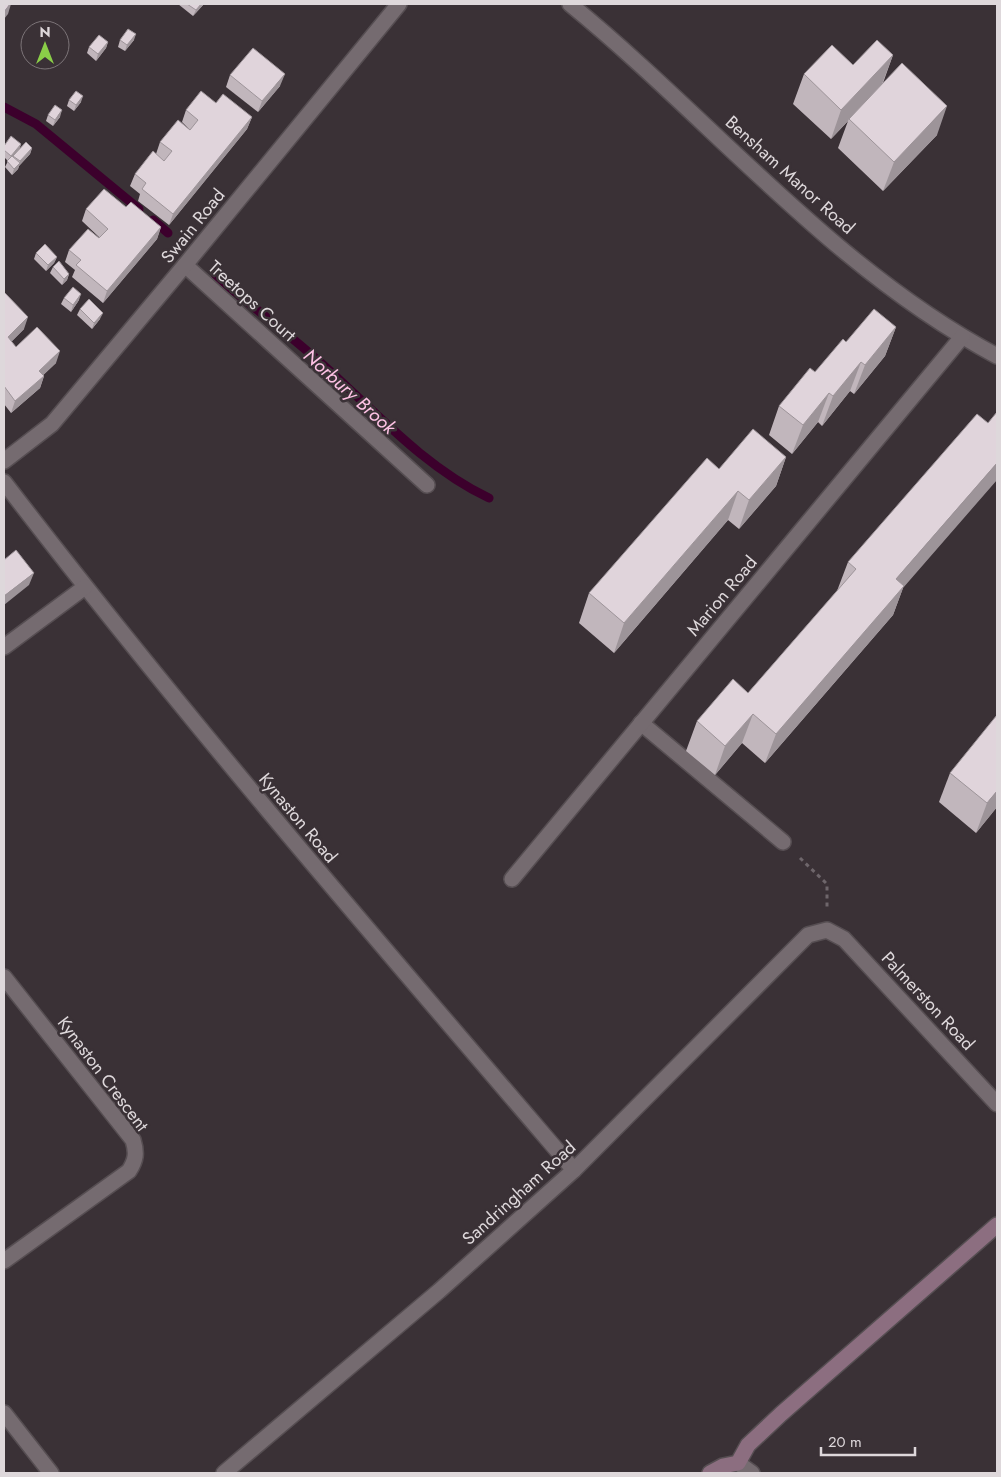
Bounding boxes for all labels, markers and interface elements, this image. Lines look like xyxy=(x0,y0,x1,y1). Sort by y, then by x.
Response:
north arrow xyxy=(20,20,70,70)
text: N xyxy=(39,22,51,42)
street label: Bensham Manor Road xyxy=(719,110,861,240)
street label: Swain Road xyxy=(155,183,231,269)
street label: Treetops Court xyxy=(202,254,302,348)
water label: Norbury Brook xyxy=(297,342,403,441)
street label: Marion Road xyxy=(681,550,763,642)
street label: Kynaston Road xyxy=(253,767,343,869)
street label: Palmerston Road xyxy=(875,946,981,1056)
street label: Kynaston Crescent xyxy=(51,1011,155,1137)
street label: Sandringham Road xyxy=(456,1135,582,1251)
scale bar xyxy=(821,1424,915,1456)
text: 20 m xyxy=(828,1431,862,1453)

